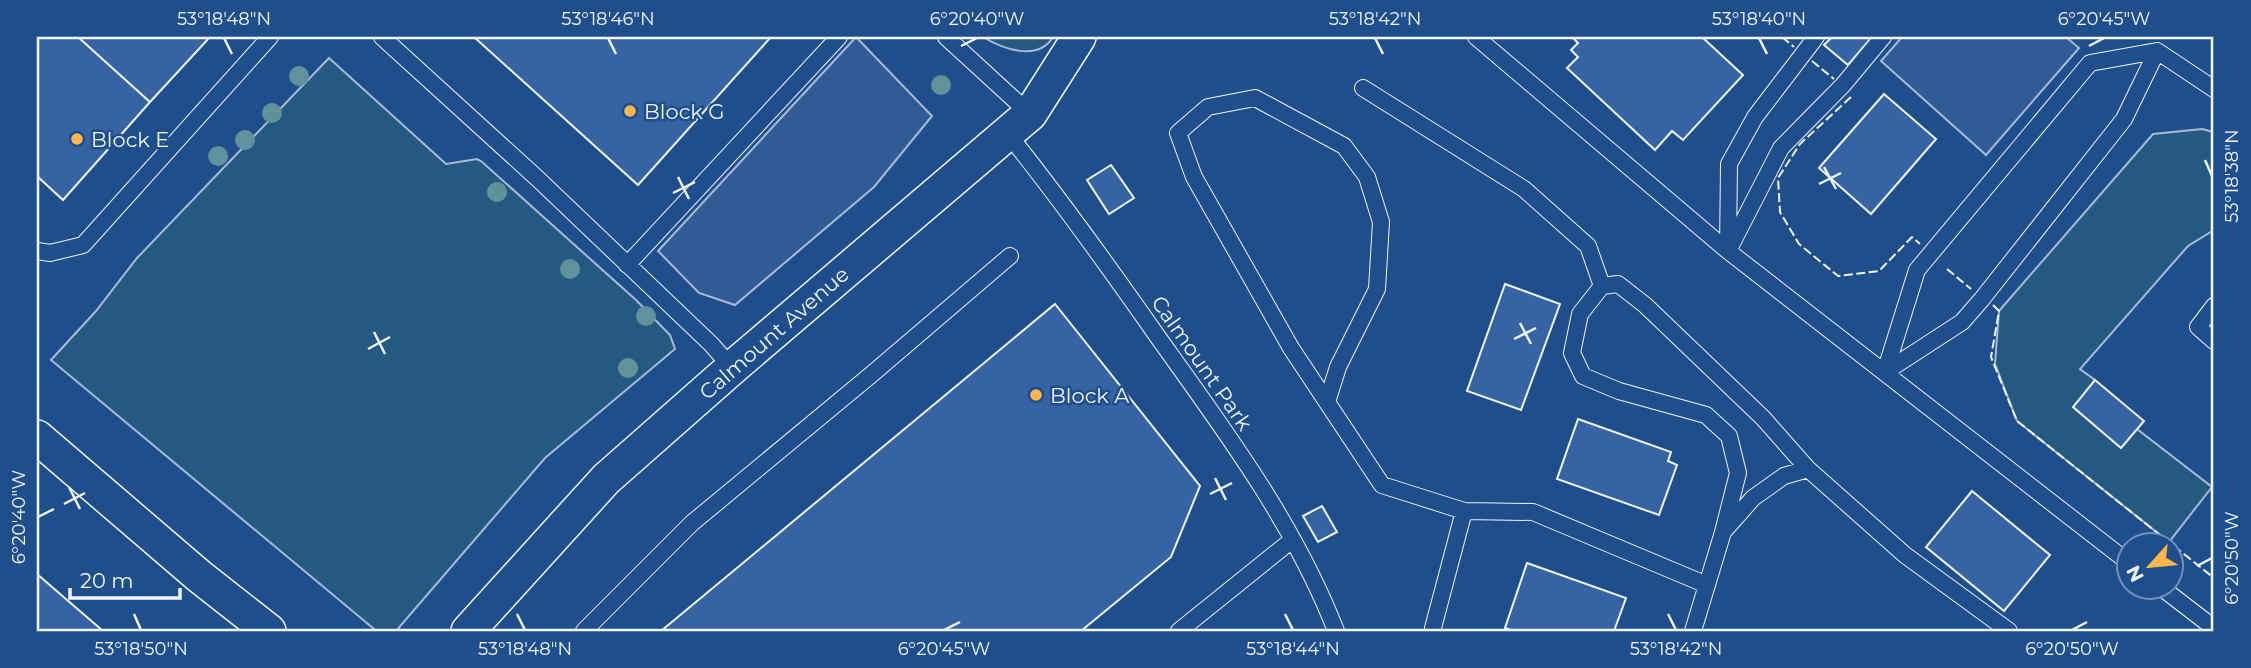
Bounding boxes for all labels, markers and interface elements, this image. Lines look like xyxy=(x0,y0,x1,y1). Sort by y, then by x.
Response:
text: 53°18'48"N xyxy=(177,8,271,30)
text: 53°18'46"N xyxy=(561,8,655,30)
text: 6°20'40"W xyxy=(930,8,1024,30)
text: 53°18'42"N xyxy=(1329,8,1421,30)
text: 53°18'40"N xyxy=(1712,8,1806,30)
text: 6°20'45"W xyxy=(2058,8,2150,30)
place label: Block G xyxy=(644,99,725,124)
marker: Block G xyxy=(622,103,638,119)
place label: Block E xyxy=(91,127,169,152)
text: 53°18'38"N xyxy=(2221,129,2243,223)
marker: Block E xyxy=(69,131,85,147)
street label: Calmount Avenue xyxy=(694,261,854,405)
street label: Calmount Park xyxy=(1146,291,1258,435)
place label: Block A xyxy=(1050,383,1130,408)
marker: Block A xyxy=(1028,387,1044,403)
text: 6°20'40"W xyxy=(8,470,30,564)
text: 6°20'50"W xyxy=(2221,511,2243,605)
north arrow xyxy=(2114,532,2184,602)
scale bar xyxy=(70,556,180,600)
text: N xyxy=(2122,561,2149,586)
text: 20 m xyxy=(80,568,134,593)
text: 53°18'50"N xyxy=(94,638,188,660)
text: 53°18'48"N xyxy=(478,638,572,660)
text: 6°20'45"W xyxy=(898,638,990,660)
text: 53°18'44"N xyxy=(1246,638,1340,660)
text: 53°18'42"N xyxy=(1630,638,1722,660)
text: 6°20'50"W xyxy=(2025,638,2119,660)

